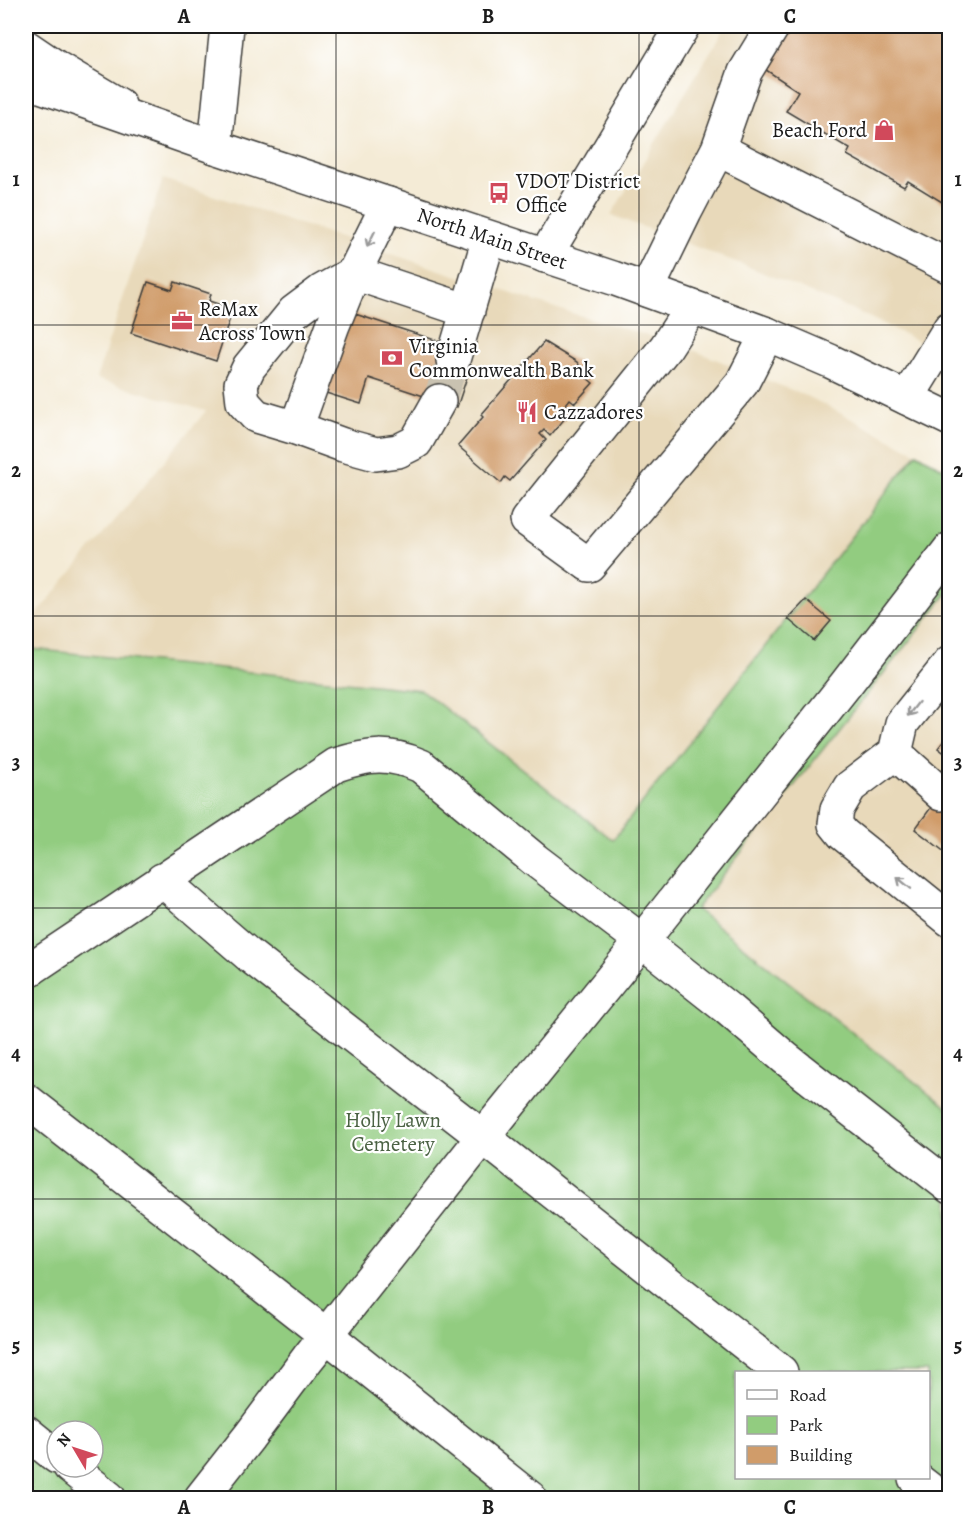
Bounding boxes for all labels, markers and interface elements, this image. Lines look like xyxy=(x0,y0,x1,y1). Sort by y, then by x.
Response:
text: A xyxy=(177,3,191,30)
text: B xyxy=(482,3,494,30)
text: C xyxy=(784,3,796,30)
place label: Beach Ford xyxy=(772,116,868,144)
shop icon: Beach Ford xyxy=(872,118,896,142)
text: 1 xyxy=(12,166,20,193)
text: 1 xyxy=(954,166,962,193)
place label: VDOT District Office xyxy=(515,167,639,219)
bus stop icon: VDOT District Office xyxy=(487,181,511,205)
street label: North Main Street xyxy=(414,201,571,276)
one-way arrow xyxy=(365,229,376,247)
place label: ReMax Across Town xyxy=(198,295,306,347)
office icon: ReMax Across Town xyxy=(170,309,194,333)
place label: Virginia Commonwealth Bank xyxy=(408,332,595,384)
bank icon: Virginia Commonwealth Bank xyxy=(380,346,404,370)
place label: Cazzadores xyxy=(544,398,643,426)
restaurant icon: Cazzadores xyxy=(515,400,539,424)
text: 2 xyxy=(11,457,21,484)
text: 2 xyxy=(953,457,963,484)
one-way arrow xyxy=(907,701,920,717)
text: 3 xyxy=(12,749,20,776)
text: 3 xyxy=(954,749,962,776)
one-way arrow xyxy=(897,876,912,890)
text: 4 xyxy=(11,1040,21,1067)
text: 4 xyxy=(953,1040,963,1067)
park label: Holly Lawn Cemetery xyxy=(345,1106,441,1158)
text: 5 xyxy=(12,1332,20,1359)
text: 5 xyxy=(954,1332,962,1359)
legend xyxy=(735,1371,930,1479)
text: Road xyxy=(789,1383,827,1407)
text: Park xyxy=(789,1413,823,1437)
north arrow xyxy=(45,1419,105,1479)
text: N xyxy=(52,1428,77,1452)
text: Building xyxy=(789,1443,853,1467)
text: A xyxy=(177,1494,191,1521)
text: B xyxy=(482,1494,494,1521)
text: C xyxy=(784,1494,796,1521)

